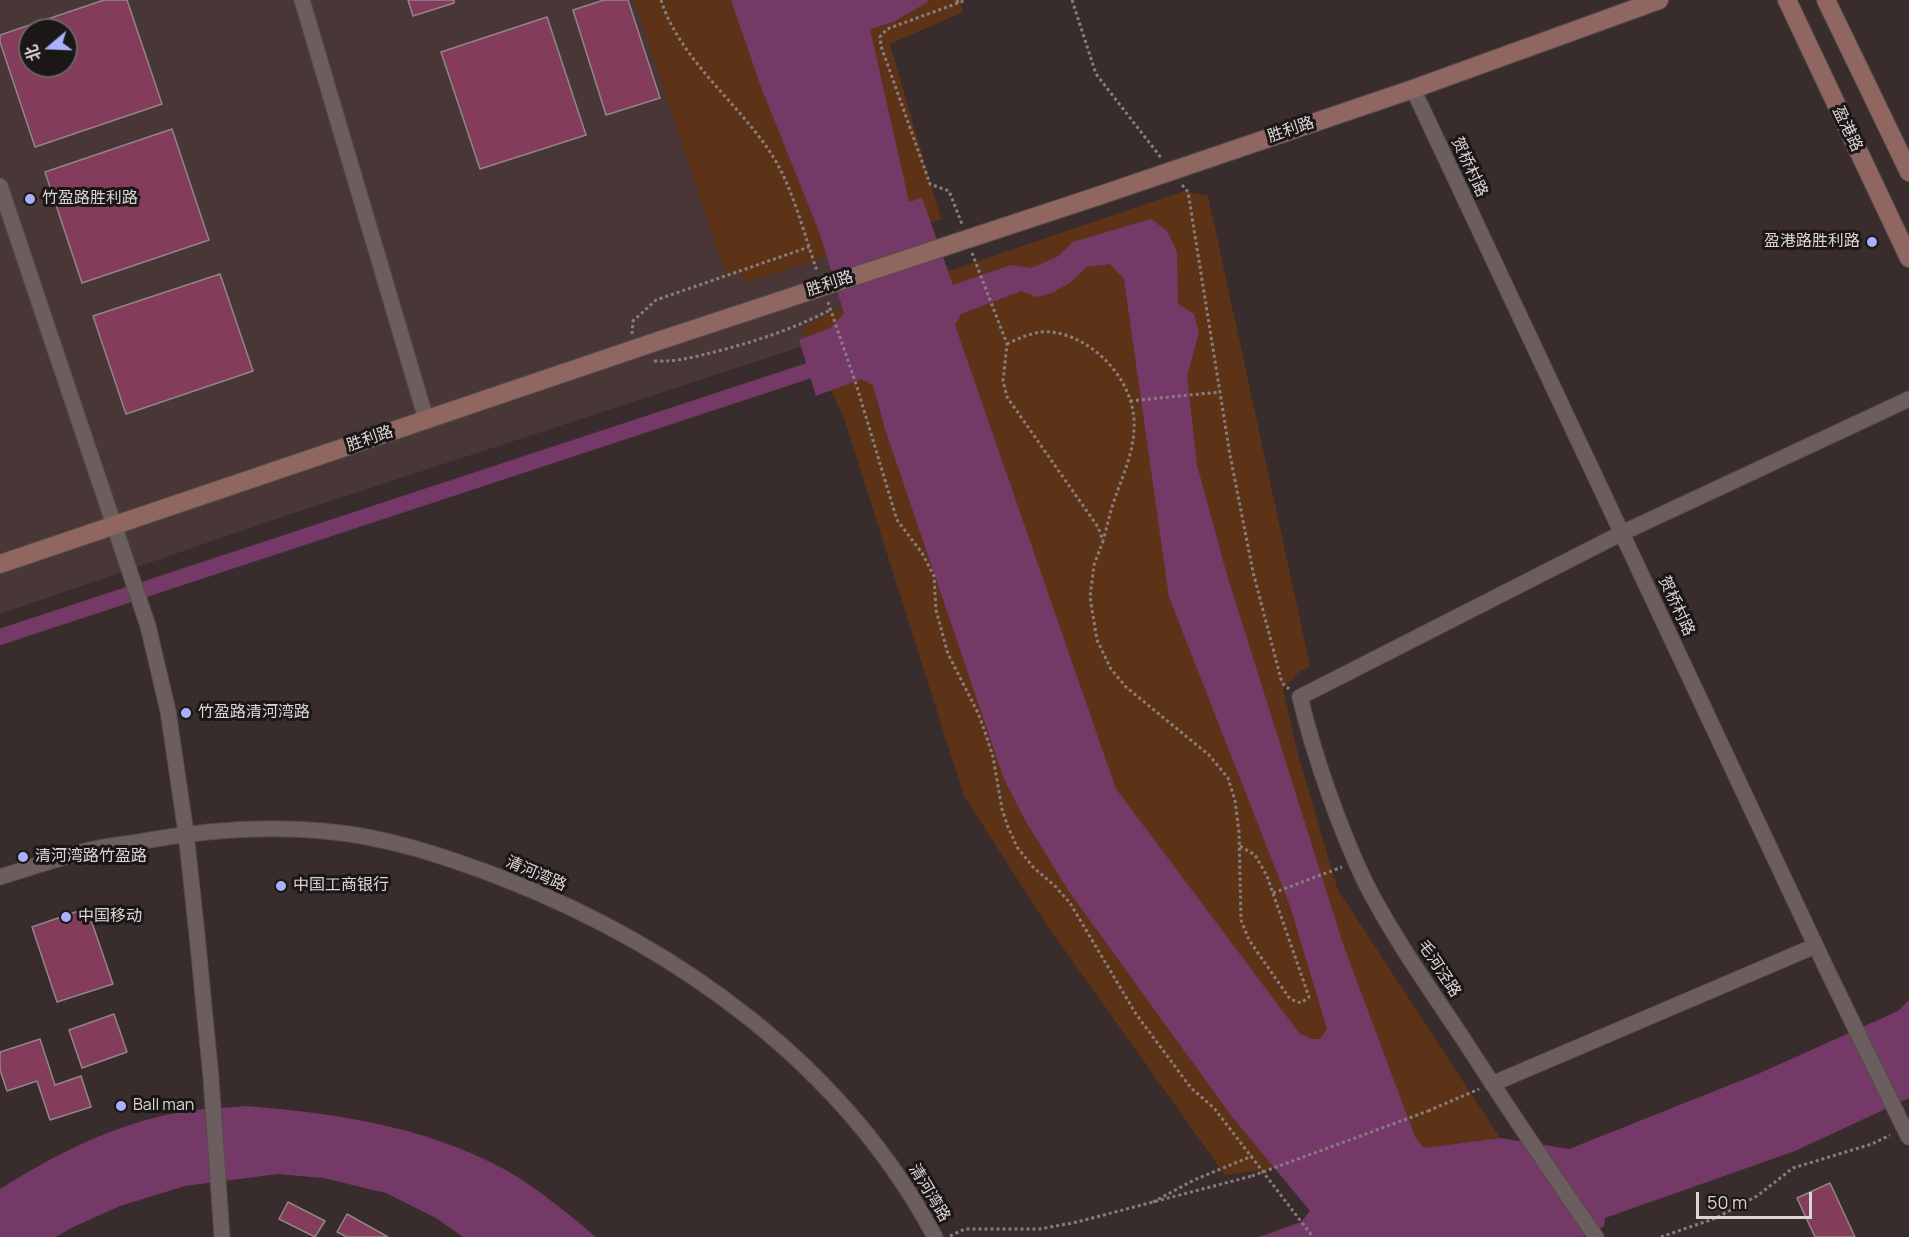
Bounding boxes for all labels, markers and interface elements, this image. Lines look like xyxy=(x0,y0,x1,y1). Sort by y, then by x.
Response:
north arrow xyxy=(18,18,78,78)
text: 北 xyxy=(20,42,46,64)
street label: 盈港路 xyxy=(1828,103,1866,155)
street label: 胜利路 xyxy=(1265,113,1317,147)
street label: 贺桥村路 xyxy=(1447,134,1491,200)
place label: 竹盈路胜利路 xyxy=(42,189,138,209)
marker: 竹盈路胜利路 xyxy=(23,192,37,206)
place label: 盈港路胜利路 xyxy=(1764,232,1860,252)
marker: 盈港路胜利路 xyxy=(1865,235,1879,249)
street label: 胜利路 xyxy=(804,267,856,301)
street label: 胜利路 xyxy=(344,422,396,456)
street label: 贺桥村路 xyxy=(1654,573,1698,639)
place label: 竹盈路清河湾路 xyxy=(198,703,310,723)
marker: 竹盈路清河湾路 xyxy=(179,706,193,720)
place label: 清河湾路竹盈路 xyxy=(35,847,147,867)
marker: 清河湾路竹盈路 xyxy=(16,850,30,864)
street label: 清河湾路 xyxy=(503,853,569,895)
place label: 中国工商银行 xyxy=(293,876,389,896)
marker: 中国工商银行 xyxy=(274,879,288,893)
place label: 中国移动 xyxy=(78,907,142,927)
marker: 中国移动 xyxy=(59,910,73,924)
street label: 毛河泾路 xyxy=(1414,937,1464,1001)
place label: Ball man xyxy=(133,1096,194,1116)
marker: Ball man xyxy=(114,1099,128,1113)
street label: 清河湾路 xyxy=(904,1161,954,1225)
scale bar xyxy=(1699,1180,1814,1218)
text: 50 m xyxy=(1707,1190,1747,1214)

